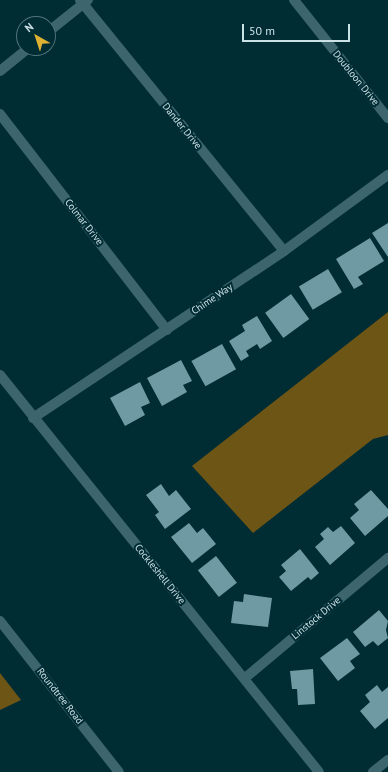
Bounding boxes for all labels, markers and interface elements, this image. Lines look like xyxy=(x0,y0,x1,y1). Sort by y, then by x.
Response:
north arrow xyxy=(16,16,56,56)
scale bar xyxy=(244,16,352,42)
text: N xyxy=(22,20,36,35)
text: 50 m xyxy=(249,23,275,38)
street label: Doubloon Drive xyxy=(330,48,382,108)
street label: Dander Drive xyxy=(160,100,204,152)
street label: Colmar Drive xyxy=(62,197,106,247)
street label: Chime Way xyxy=(189,281,235,317)
street label: Cockleshell Drive xyxy=(132,542,188,606)
street label: Linstock Drive xyxy=(289,594,343,642)
street label: Roundtree Road xyxy=(34,666,86,726)

